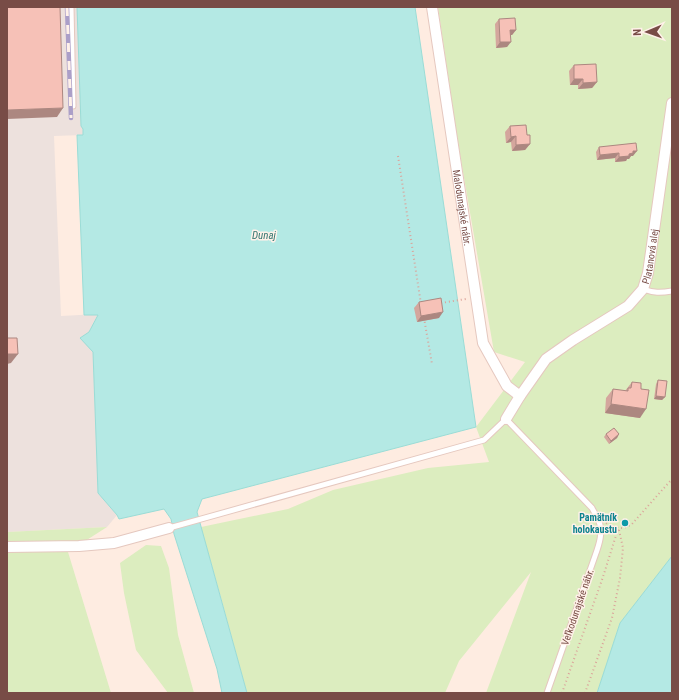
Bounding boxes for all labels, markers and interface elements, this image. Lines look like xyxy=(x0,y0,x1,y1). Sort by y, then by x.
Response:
north arrow xyxy=(627,12,667,52)
text: N xyxy=(631,28,644,36)
street label: Malodunajské nábr. xyxy=(451,169,473,247)
street label: Platanová alej xyxy=(640,228,660,285)
water label: Dunaj xyxy=(252,229,277,242)
place label: Pamätník holokaustu xyxy=(573,512,617,535)
marker: Pamätník holokaustu xyxy=(620,518,630,528)
street label: Veľkodunajské nábr. xyxy=(559,568,596,647)

